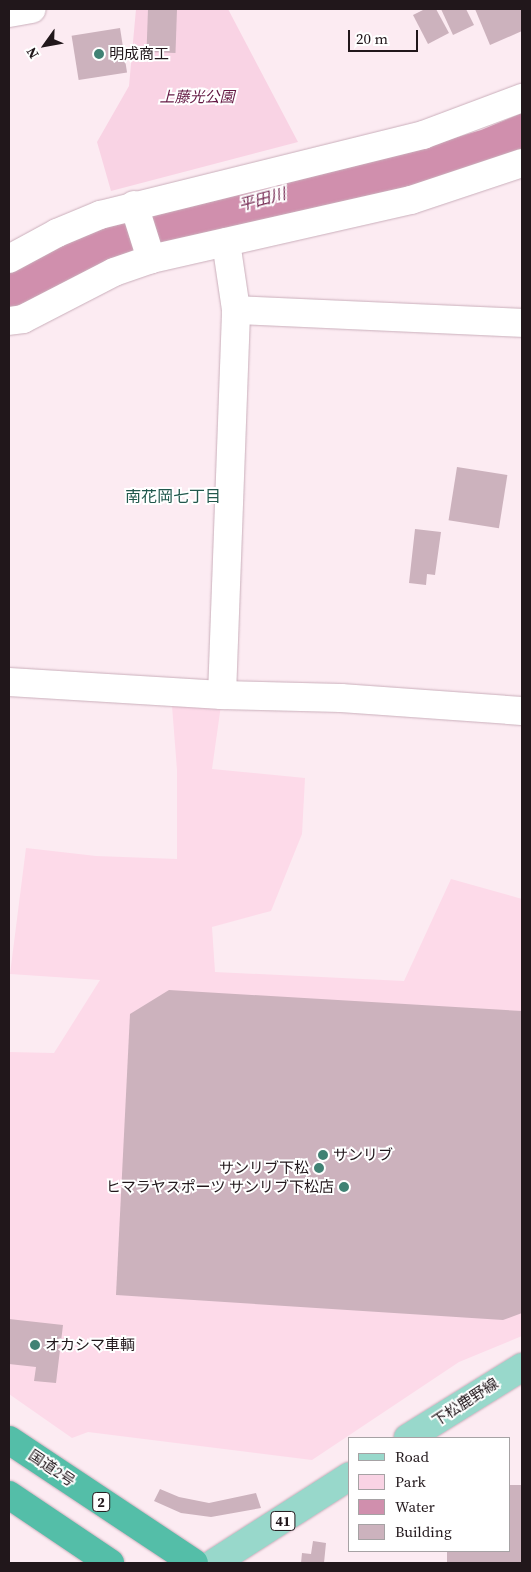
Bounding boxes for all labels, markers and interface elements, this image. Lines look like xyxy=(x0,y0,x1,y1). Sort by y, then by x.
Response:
north arrow xyxy=(20,20,70,70)
scale bar xyxy=(351,20,421,52)
text: 20 m xyxy=(356,28,388,49)
text: N xyxy=(21,43,43,63)
place label: 明成商工 xyxy=(109,45,169,63)
marker: 明成商工 xyxy=(93,48,105,60)
park label: 上藤光公園 xyxy=(160,88,234,106)
water label: 平田川 xyxy=(236,184,288,214)
district label: 南花岡七丁目 xyxy=(125,486,221,506)
place label: サンリブ xyxy=(333,1146,393,1164)
marker: サンリブ xyxy=(317,1149,329,1161)
place label: サンリブ下松 xyxy=(219,1159,309,1177)
marker: サンリブ下松 xyxy=(313,1162,325,1174)
place label: ヒマラヤスポーツ サンリブ下松店 xyxy=(106,1178,334,1196)
marker: ヒマラヤスポーツ サンリブ下松店 xyxy=(338,1181,350,1193)
place label: オカシマ車輌 xyxy=(45,1336,135,1354)
marker: オカシマ車輌 xyxy=(29,1339,41,1351)
street label: 下松鹿野線 xyxy=(429,1374,501,1430)
legend xyxy=(348,1437,511,1552)
street label: 国道2号 xyxy=(25,1446,79,1490)
text: Road xyxy=(395,1446,429,1467)
text: Park xyxy=(395,1471,426,1492)
road number: 2 xyxy=(91,1490,111,1514)
text: Water xyxy=(395,1496,435,1517)
road number: 41 xyxy=(269,1510,297,1532)
text: Building xyxy=(395,1521,452,1542)

